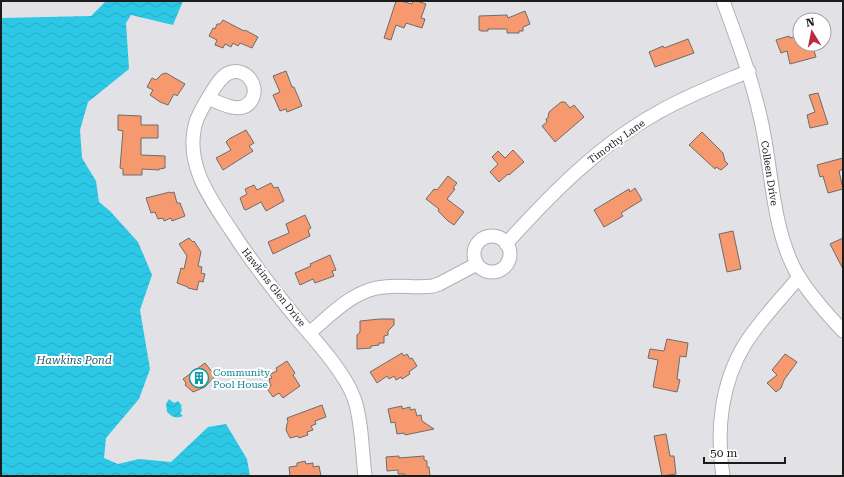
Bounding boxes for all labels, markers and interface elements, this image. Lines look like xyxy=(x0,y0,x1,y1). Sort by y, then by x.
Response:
north arrow xyxy=(792,12,832,52)
text: N xyxy=(805,15,816,30)
street label: Timothy Lane xyxy=(586,117,647,166)
street label: Colleen Drive xyxy=(759,140,780,207)
street label: Hawkins Glen Drive xyxy=(240,246,308,329)
water label: Hawkins Pond xyxy=(35,354,112,367)
building icon: Community Pool House xyxy=(188,367,210,389)
place label: Community Pool House xyxy=(213,367,270,390)
scale bar xyxy=(704,439,785,465)
text: 50 m xyxy=(710,446,737,460)

